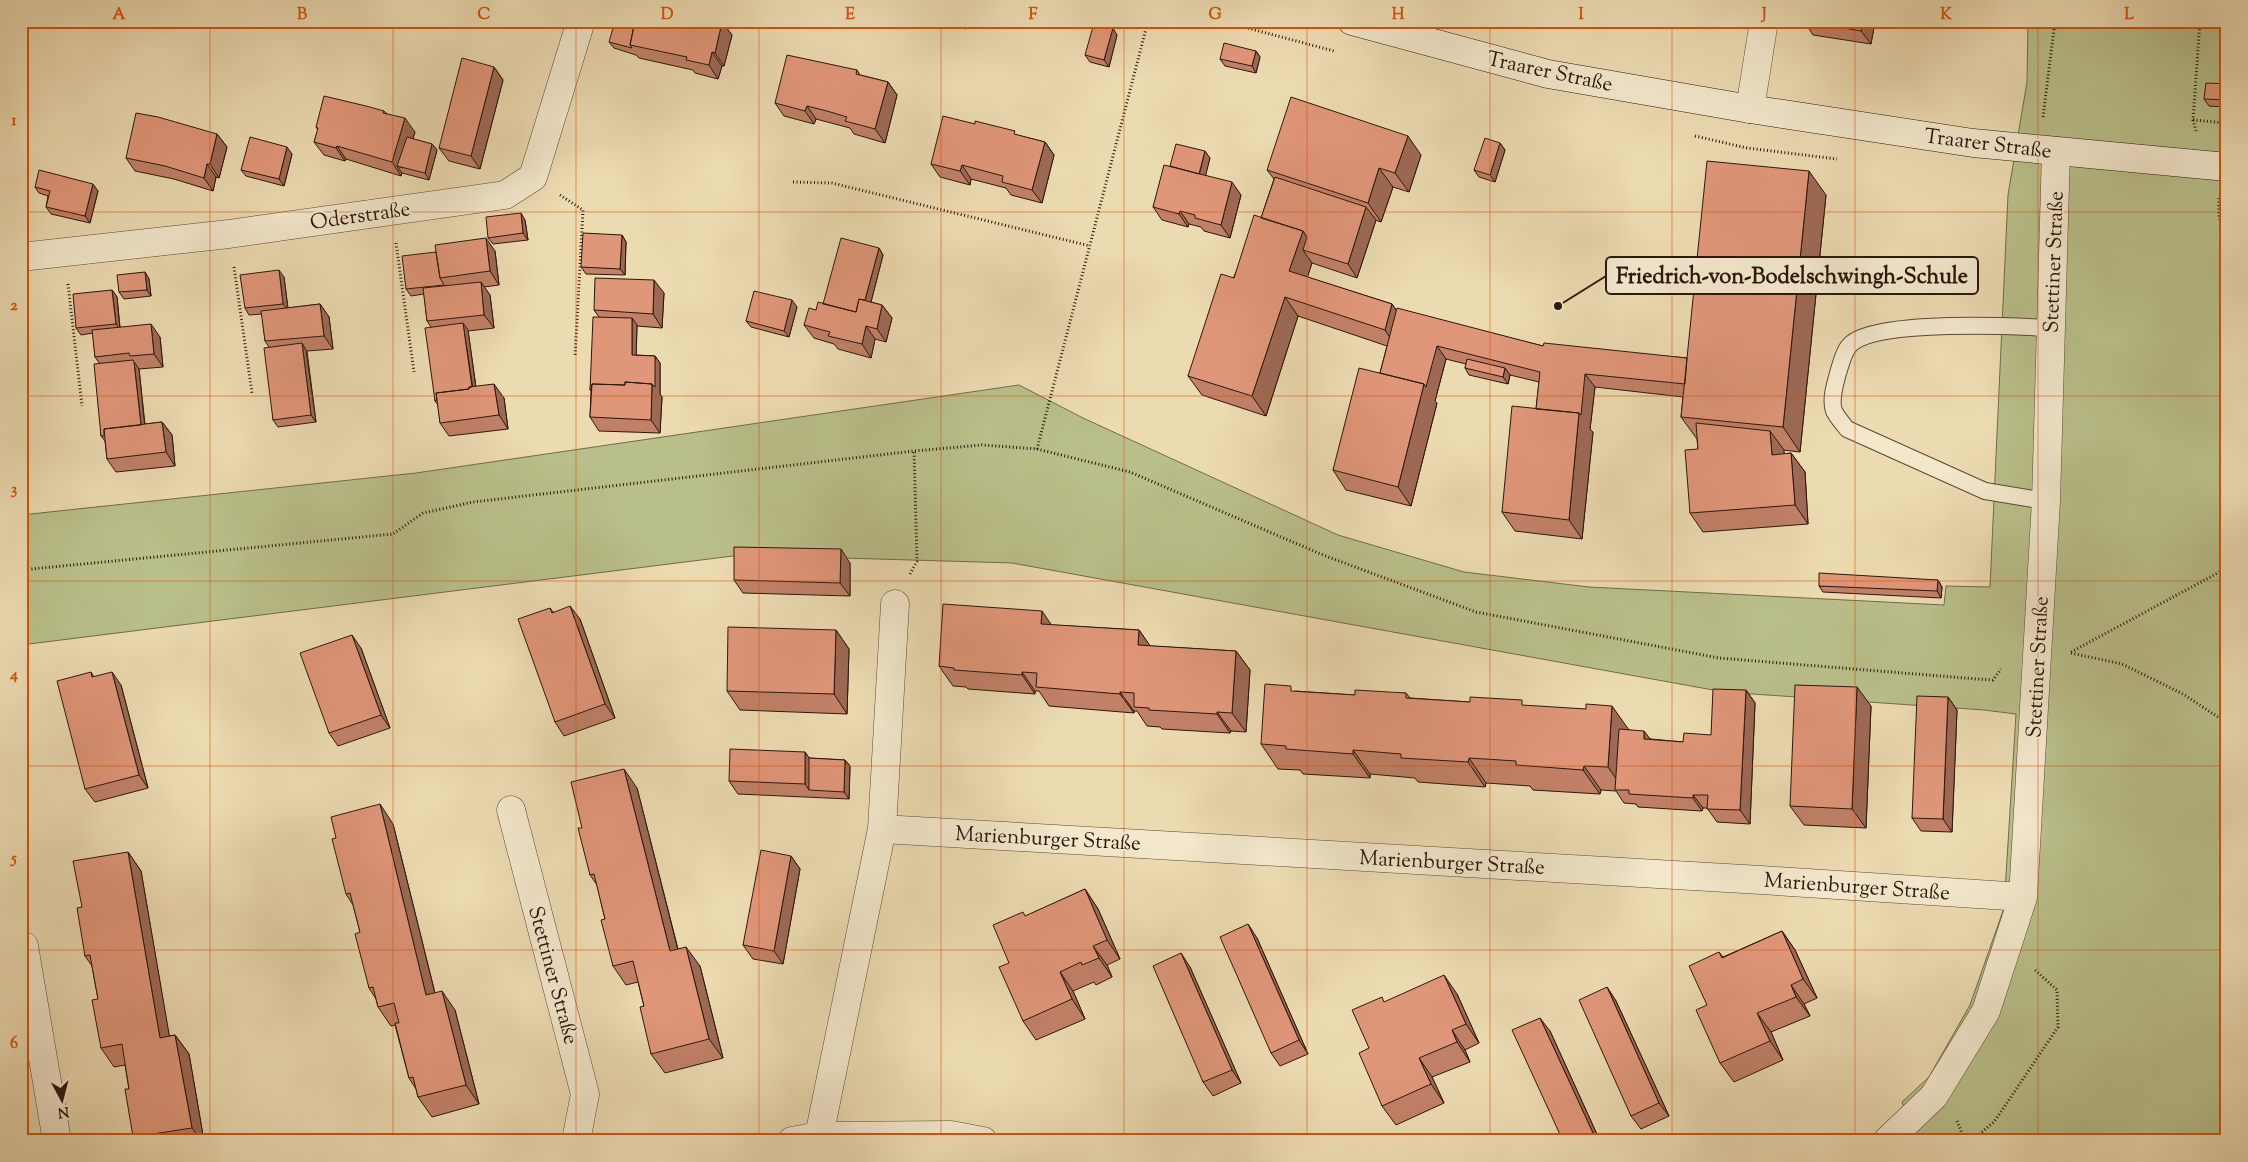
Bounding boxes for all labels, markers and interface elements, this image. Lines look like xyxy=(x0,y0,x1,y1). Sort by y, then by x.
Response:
text: A xyxy=(113,4,126,27)
text: B xyxy=(297,4,307,27)
text: C xyxy=(478,4,491,27)
text: D xyxy=(661,4,674,27)
text: E xyxy=(845,4,855,27)
text: F xyxy=(1029,4,1038,27)
text: G xyxy=(1208,4,1222,27)
text: H xyxy=(1392,4,1405,27)
text: I xyxy=(1578,4,1584,27)
text: J xyxy=(1760,4,1767,27)
text: K xyxy=(1940,4,1952,27)
text: L xyxy=(2124,4,2134,27)
street label: Traarer Straße xyxy=(1484,45,1615,101)
text: 1 xyxy=(11,110,17,133)
street label: Traarer Straße xyxy=(1922,122,2053,168)
street label: Stettiner Straße xyxy=(2038,191,2072,334)
street label: Oderstraße xyxy=(308,195,412,239)
callout: Friedrich-von-Bodelschwingh-Schule xyxy=(1606,257,1978,294)
text: Friedrich-von-Bodelschwingh-Schule xyxy=(1616,262,1968,294)
text: 2 xyxy=(10,295,18,318)
text: 3 xyxy=(11,479,18,502)
street label: Stettiner Straße xyxy=(2020,595,2058,739)
text: 4 xyxy=(9,664,18,687)
street label: Marienburger Straße xyxy=(954,820,1142,860)
street label: Marienburger Straße xyxy=(1358,844,1546,884)
text: 5 xyxy=(9,848,17,871)
street label: Marienburger Straße xyxy=(1763,867,1951,909)
street label: Stettiner Straße xyxy=(519,903,585,1048)
text: 6 xyxy=(10,1033,18,1056)
north arrow xyxy=(38,1074,88,1124)
text: N xyxy=(57,1100,70,1122)

